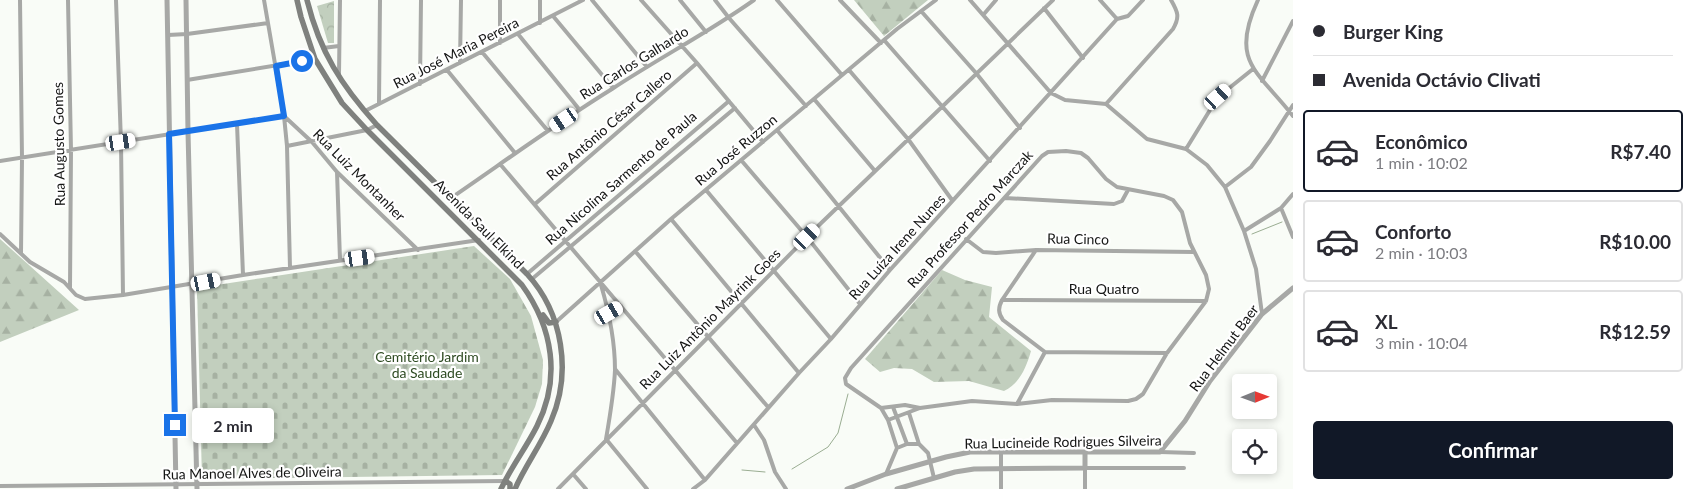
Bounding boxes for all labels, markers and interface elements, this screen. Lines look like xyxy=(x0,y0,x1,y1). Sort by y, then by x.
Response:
street label: Rua José Maria Pereira xyxy=(390,13,521,92)
text: Burger King xyxy=(1343,20,1443,43)
street label: Rua Carlos Galhardo xyxy=(576,22,691,103)
route start xyxy=(291,50,313,72)
street label: Rua Antônio César Callero xyxy=(543,66,675,184)
text: Avenida Octávio Clivati xyxy=(1343,68,1541,91)
car xyxy=(1201,81,1234,113)
street label: Rua Augusto Gomes xyxy=(49,82,68,206)
car xyxy=(547,105,580,135)
street label: Rua Nicolina Sarmento de Paula xyxy=(542,107,700,248)
street label: Rua José Ruzzon xyxy=(691,110,780,189)
street label: Rua Luiz Montanher xyxy=(310,125,409,224)
icon: car xyxy=(1315,129,1360,174)
text: Econômico xyxy=(1375,130,1468,153)
car xyxy=(105,132,136,152)
text: R$7.40 xyxy=(1610,140,1671,163)
street label: Rua Professor Pedro Marczak xyxy=(903,146,1037,291)
text: 1 min · 10:02 xyxy=(1375,153,1468,172)
street label: Avenida Saul Elkind xyxy=(431,175,528,272)
street label: Rua Luíza Irene Nunes xyxy=(845,190,948,303)
icon: car xyxy=(1315,219,1360,264)
text: Conforto xyxy=(1375,220,1451,243)
car xyxy=(791,221,822,253)
street label: Rua Cinco xyxy=(1047,229,1109,248)
text: R$10.00 xyxy=(1599,230,1671,253)
text: 2 min · 10:03 xyxy=(1375,243,1468,262)
street label: Rua Luiz Antônio Mayrink Goes xyxy=(636,245,784,393)
car xyxy=(344,248,375,268)
car xyxy=(189,272,222,292)
street label: Rua Quatro xyxy=(1069,280,1139,297)
car xyxy=(592,299,625,327)
street label: Rua Helmut Baer xyxy=(1185,301,1262,394)
icon: car xyxy=(1315,309,1360,354)
text: XL xyxy=(1375,310,1398,333)
text: R$12.59 xyxy=(1599,320,1671,343)
text: 3 min · 10:04 xyxy=(1375,333,1468,352)
park label: Cemitério Jardim da Saudade xyxy=(375,348,479,381)
north arrow xyxy=(1232,374,1278,419)
map controls xyxy=(1232,374,1277,474)
callout: 2 min xyxy=(192,408,275,442)
route end xyxy=(164,414,186,436)
text: 2 min xyxy=(213,416,253,435)
button: Confirmar xyxy=(1313,421,1673,479)
button: locate xyxy=(1232,429,1277,474)
street label: Rua Lucineide Rodrigues Silveira xyxy=(964,431,1162,452)
street label: Rua Manoel Alves de Oliveira xyxy=(162,462,342,483)

